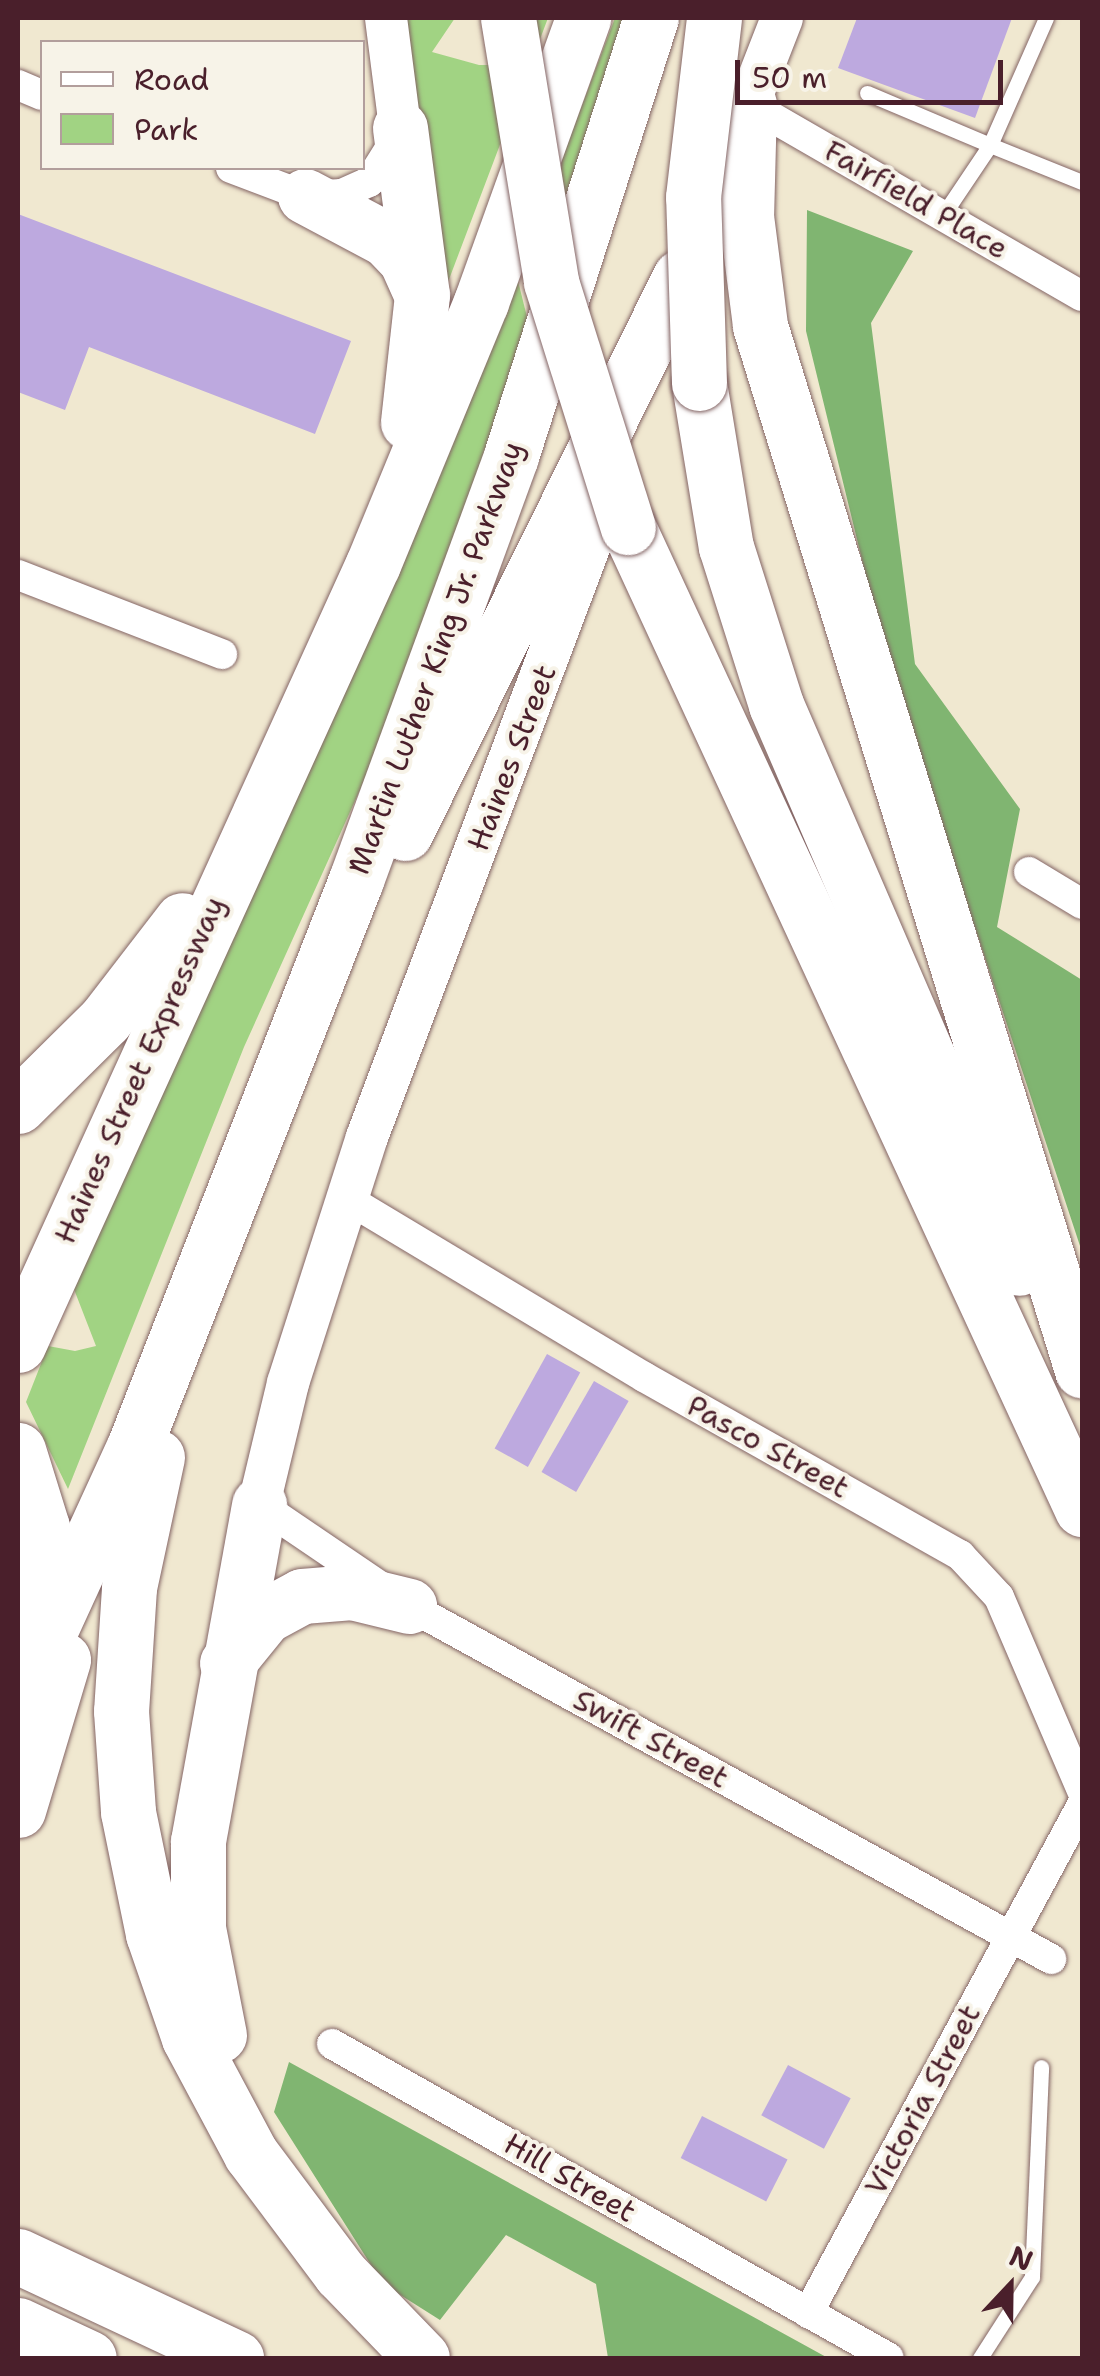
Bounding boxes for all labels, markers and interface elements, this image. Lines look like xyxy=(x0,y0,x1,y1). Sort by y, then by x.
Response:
legend xyxy=(40,40,365,170)
scale bar xyxy=(740,40,1008,102)
text: 50 m xyxy=(752,57,827,98)
text: Road xyxy=(134,59,209,100)
text: Park xyxy=(134,109,198,150)
street label: Fairfield Place xyxy=(818,133,1014,267)
street label: Martin Luther King Jr. Parkway xyxy=(341,437,531,879)
street label: Haines Street xyxy=(460,660,564,856)
street label: Haines Street Expressway xyxy=(47,891,233,1249)
street label: Pasco Street xyxy=(681,1388,855,1506)
street label: Swift Street xyxy=(567,1682,735,1796)
street label: Victoria Street xyxy=(858,1998,988,2202)
street label: Hill Street xyxy=(498,2126,642,2230)
north arrow xyxy=(960,2236,1060,2336)
text: N xyxy=(1004,2236,1039,2280)

